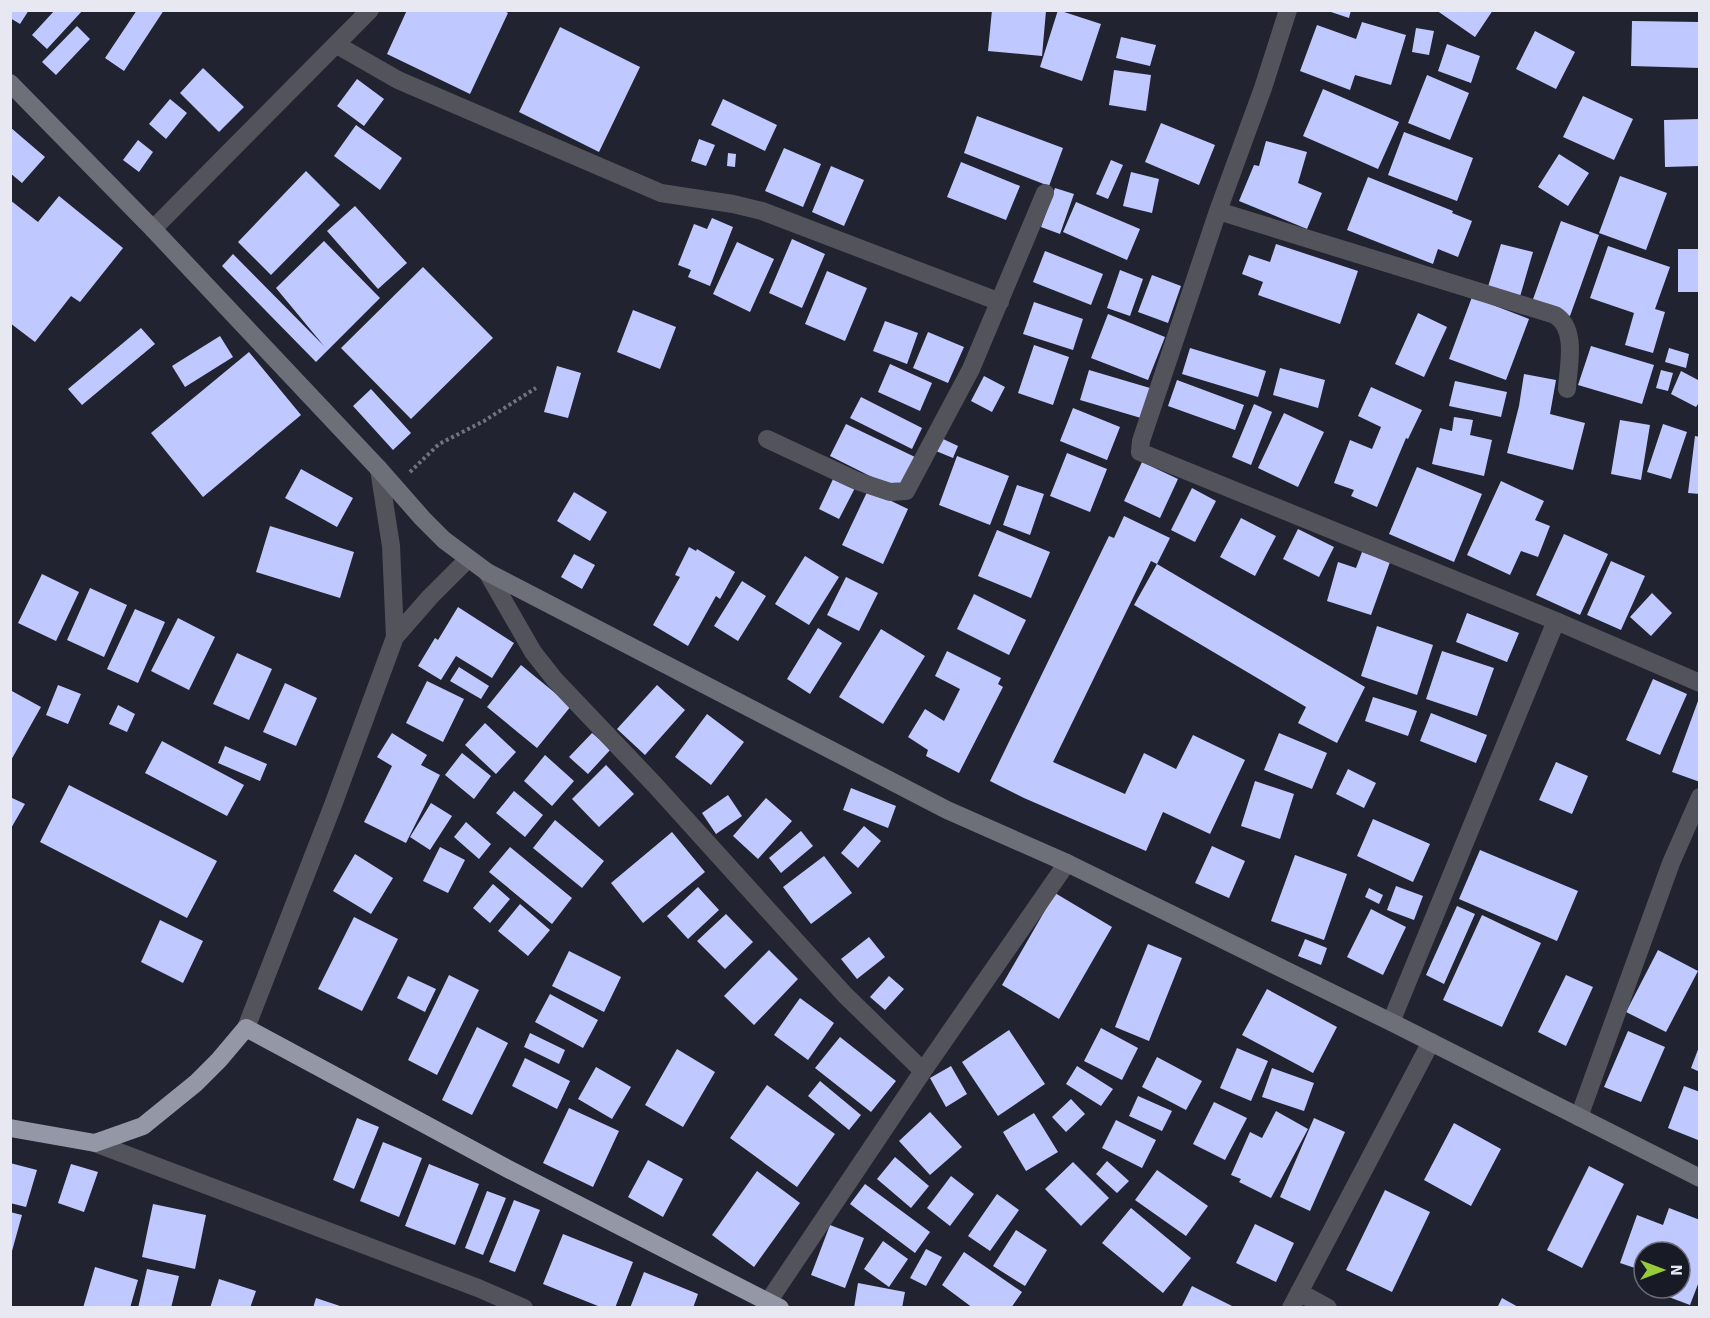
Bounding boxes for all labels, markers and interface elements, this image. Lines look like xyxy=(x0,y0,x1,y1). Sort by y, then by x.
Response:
north arrow xyxy=(1632,1240,1692,1300)
text: N xyxy=(1666,1264,1686,1276)

